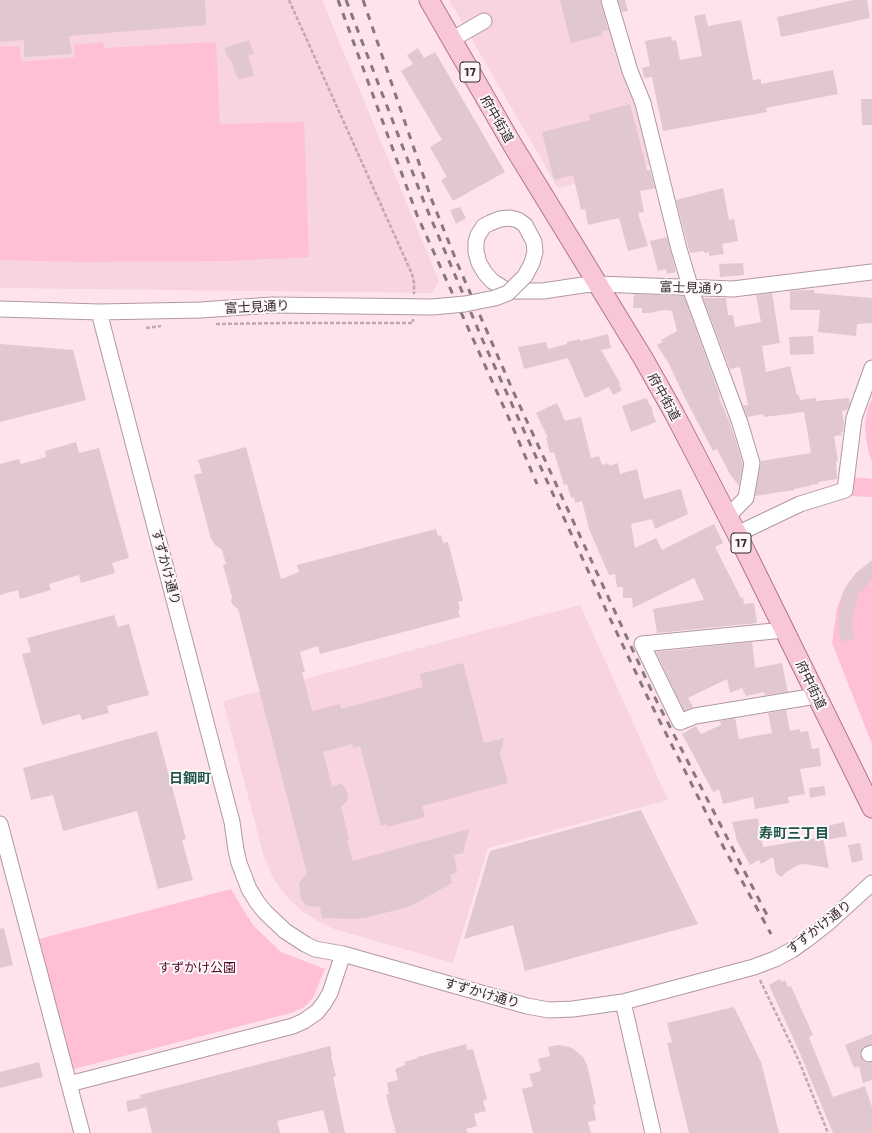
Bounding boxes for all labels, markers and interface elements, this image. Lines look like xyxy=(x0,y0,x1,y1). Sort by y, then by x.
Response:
road number: 17 xyxy=(460,62,480,82)
street label: 府中街道 xyxy=(477,93,517,145)
street label: 富士見通り xyxy=(659,279,725,297)
street label: 富士見通り xyxy=(224,298,290,316)
street label: 府中街道 xyxy=(645,370,683,424)
street label: すずかけ通り xyxy=(148,527,184,607)
road number: 17 xyxy=(731,533,751,553)
street label: 府中街道 xyxy=(793,658,829,712)
district label: 日鋼町 xyxy=(169,770,211,786)
district label: 寿町三丁目 xyxy=(759,825,829,841)
street label: すずかけ通り xyxy=(783,897,855,957)
park label: すずかけ公園 xyxy=(158,960,236,976)
street label: すずかけ通り xyxy=(442,975,522,1011)

